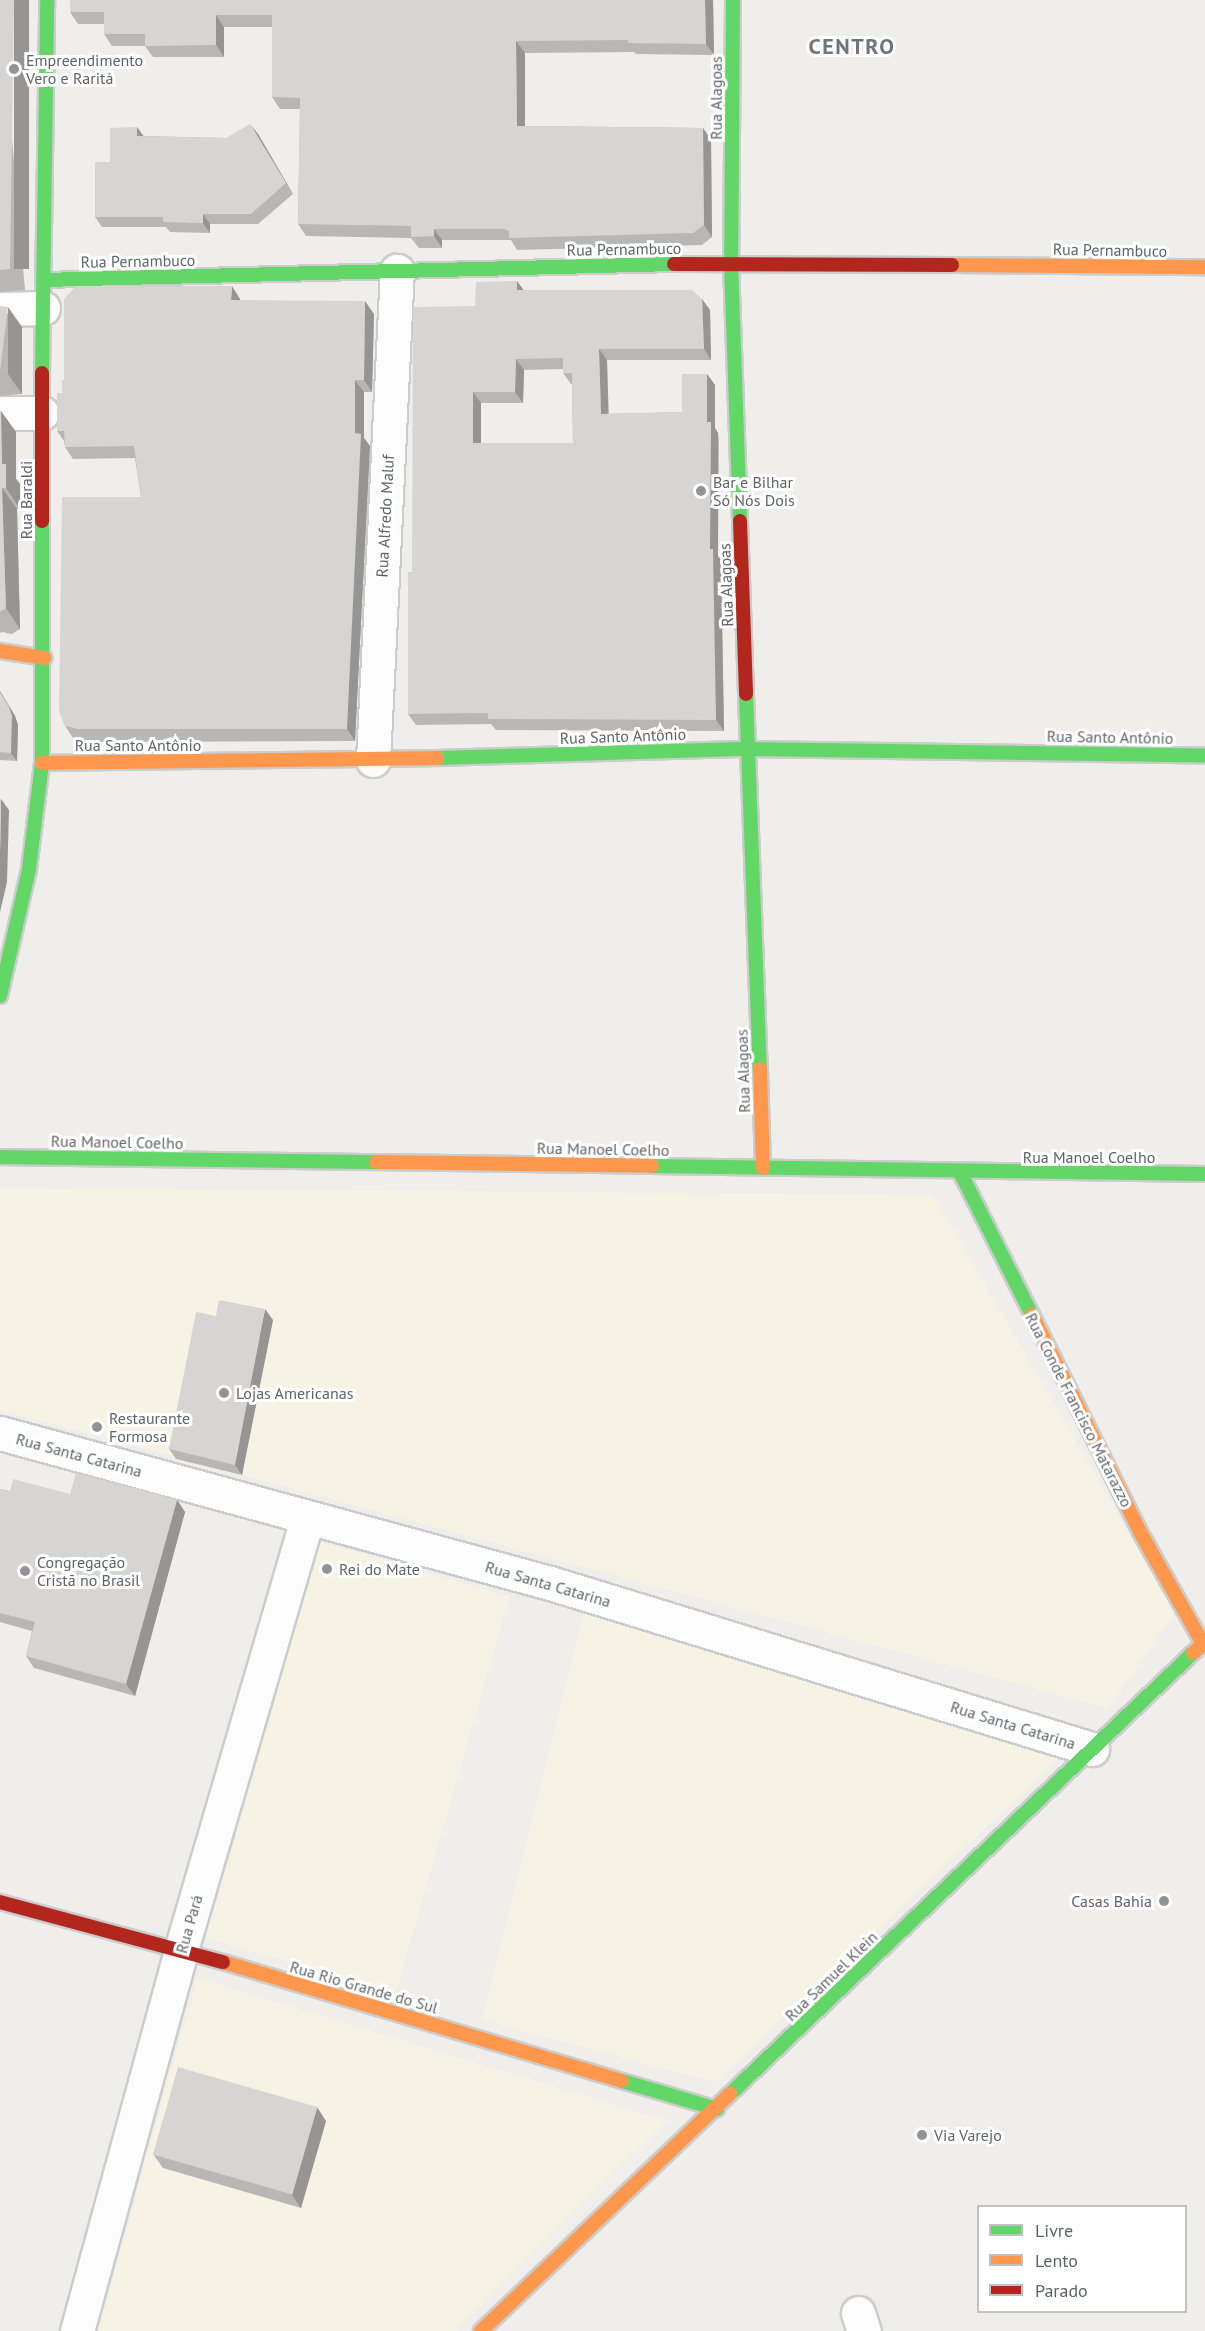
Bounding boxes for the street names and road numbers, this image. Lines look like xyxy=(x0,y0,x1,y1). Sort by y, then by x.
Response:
street label: Rua Alagoas xyxy=(706,56,726,140)
street label: Rua Pernambuco xyxy=(567,238,681,260)
street label: Rua Pernambuco xyxy=(1053,239,1167,261)
street label: Rua Pernambuco xyxy=(81,250,195,272)
street label: Rua Alfredo Maluf xyxy=(372,454,398,578)
street label: Rua Baraldi xyxy=(16,461,36,539)
street label: Rua Alagoas xyxy=(715,543,737,627)
street label: Rua Santo Antônio xyxy=(559,724,687,748)
street label: Rua Santo Antônio xyxy=(1046,726,1174,748)
street label: Rua Santo Antônio xyxy=(74,735,202,755)
street label: Rua Alagoas xyxy=(732,1029,754,1113)
street label: Rua Manoel Coelho xyxy=(51,1131,183,1153)
street label: Rua Manoel Coelho xyxy=(537,1138,669,1160)
street label: Rua Manoel Coelho xyxy=(1023,1147,1155,1167)
street label: Rua Conde Francisco Matarazzo xyxy=(1022,1310,1136,1510)
street label: Rua Santa Catarina xyxy=(14,1429,144,1481)
street label: Rua Santa Catarina xyxy=(483,1557,613,1611)
street label: Rua Santa Catarina xyxy=(948,1697,1078,1753)
street label: Rua Pará xyxy=(172,1893,206,1955)
street label: Rua Samuel Klein xyxy=(781,1927,881,2025)
street label: Rua Rio Grande do Sul xyxy=(288,1957,440,2017)

